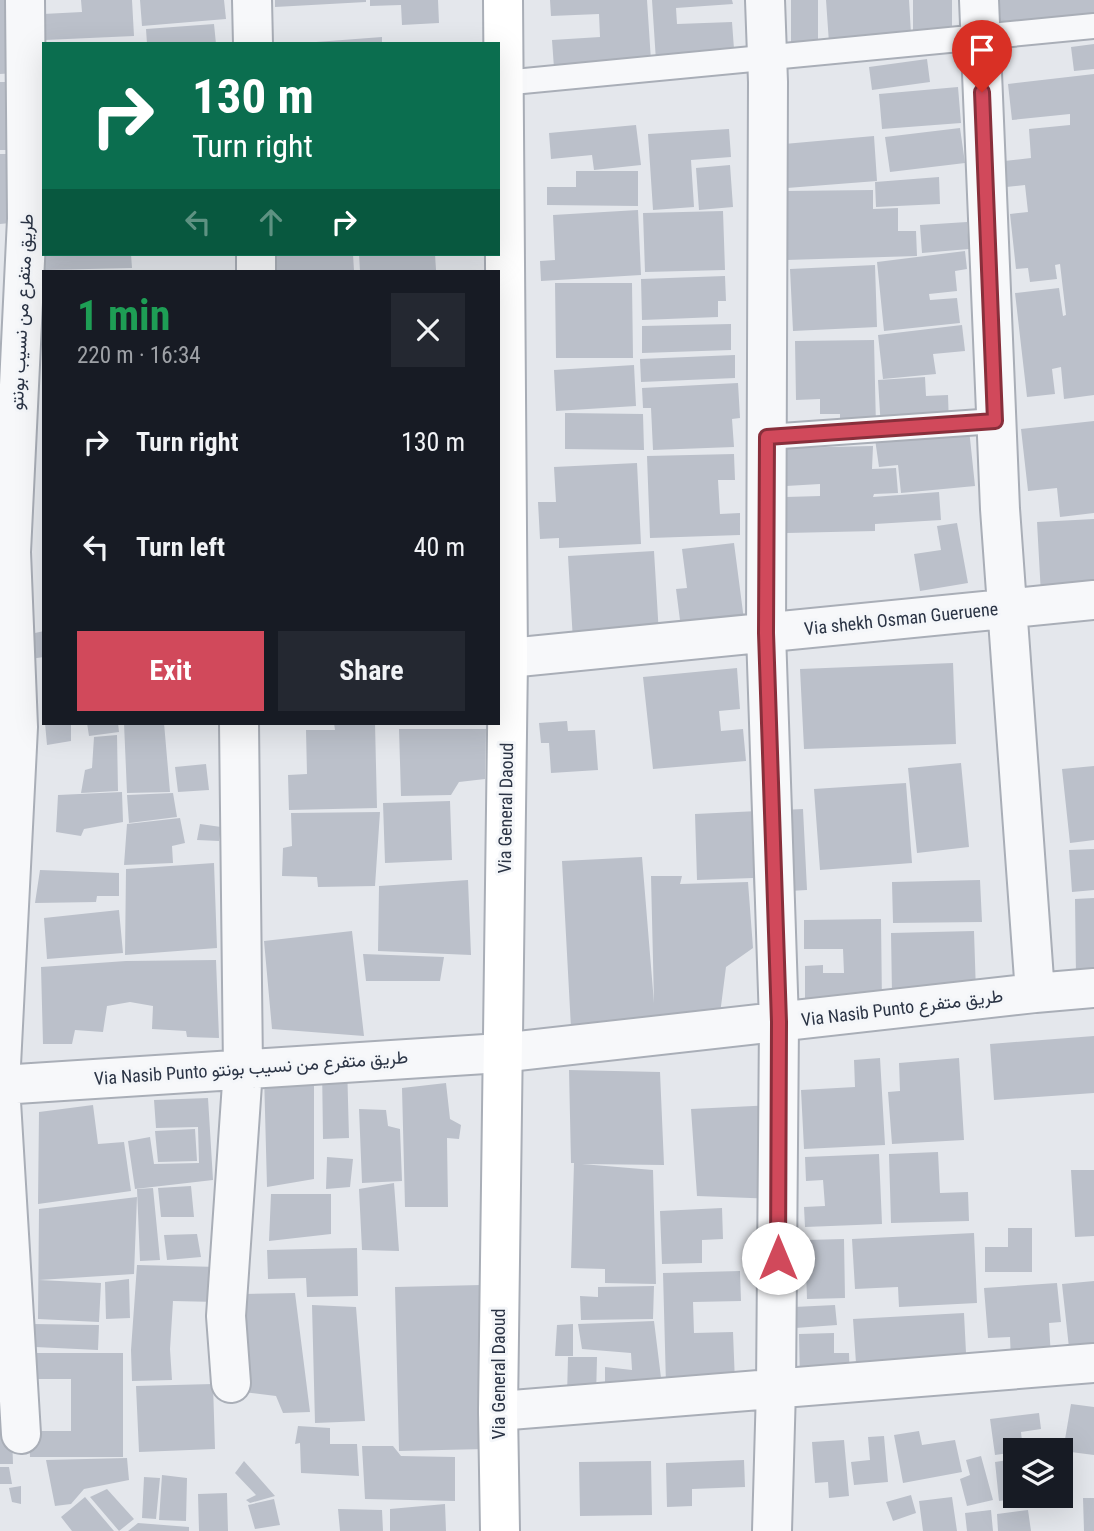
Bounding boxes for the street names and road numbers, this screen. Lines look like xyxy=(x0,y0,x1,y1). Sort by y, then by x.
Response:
street label: طريق متفرع من نسيب بونتو xyxy=(6,213,39,411)
street label: Via shekh Osman Gueruene xyxy=(803,598,999,639)
street label: Via General Daoud xyxy=(494,742,517,874)
street label: Via Nasib Punto طريق متفرع xyxy=(800,985,1004,1032)
street label: Via Nasib Punto طريق متفرع من نسيب بونتو xyxy=(93,1046,409,1091)
street label: Via General Daoud xyxy=(488,1309,509,1439)

